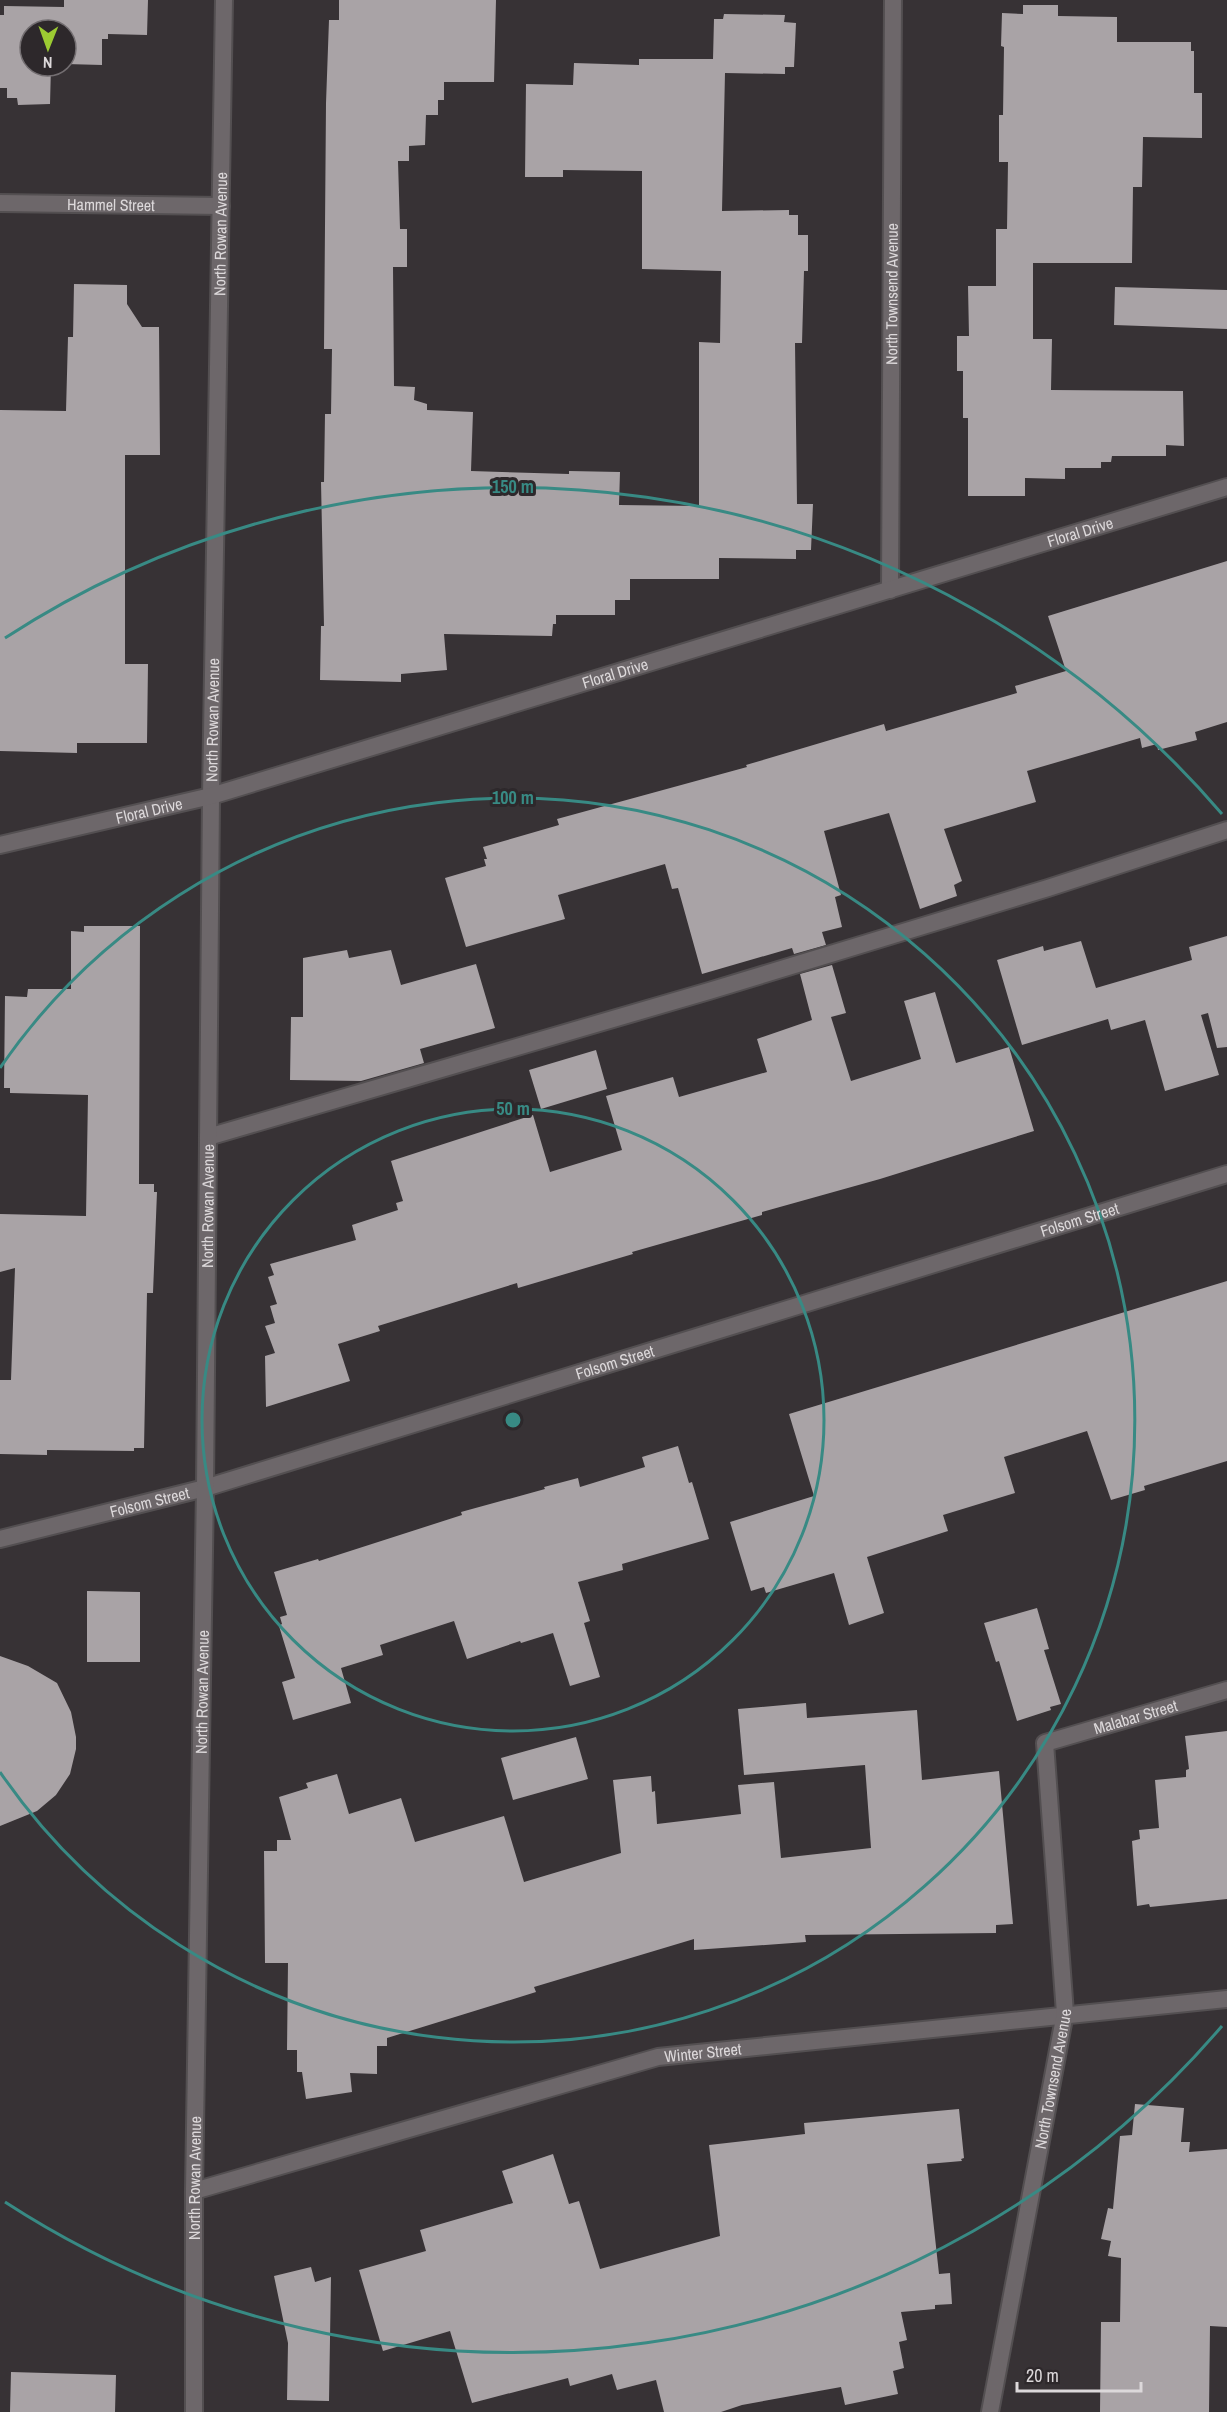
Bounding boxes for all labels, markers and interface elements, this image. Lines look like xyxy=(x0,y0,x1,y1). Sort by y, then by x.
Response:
north arrow xyxy=(18,18,78,78)
text: N xyxy=(43,52,53,74)
street label: North Rowan Avenue xyxy=(208,172,232,296)
street label: Hammel Street xyxy=(67,193,155,216)
street label: North Townsend Avenue xyxy=(880,223,903,365)
text: 150 m xyxy=(492,474,534,499)
street label: Floral Drive xyxy=(1044,511,1116,552)
street label: Floral Drive xyxy=(579,653,651,693)
street label: North Rowan Avenue xyxy=(200,658,224,782)
text: 100 m xyxy=(492,785,534,810)
street label: Floral Drive xyxy=(113,792,185,829)
text: 50 m xyxy=(496,1096,530,1121)
street label: North Rowan Avenue xyxy=(196,1144,219,1268)
street label: Folsom Street xyxy=(1037,1197,1122,1242)
street label: Folsom Street xyxy=(573,1340,657,1385)
centre of rings xyxy=(503,1410,523,1430)
street label: Folsom Street xyxy=(107,1481,192,1522)
street label: North Rowan Avenue xyxy=(190,1630,214,1754)
street label: Malabar Street xyxy=(1091,1694,1180,1739)
street label: North Townsend Avenue xyxy=(1029,2008,1076,2151)
street label: Winter Street xyxy=(663,2038,743,2067)
street label: North Rowan Avenue xyxy=(183,2116,206,2240)
scale bar xyxy=(1017,2355,1142,2393)
text: 20 m xyxy=(1026,2363,1059,2388)

